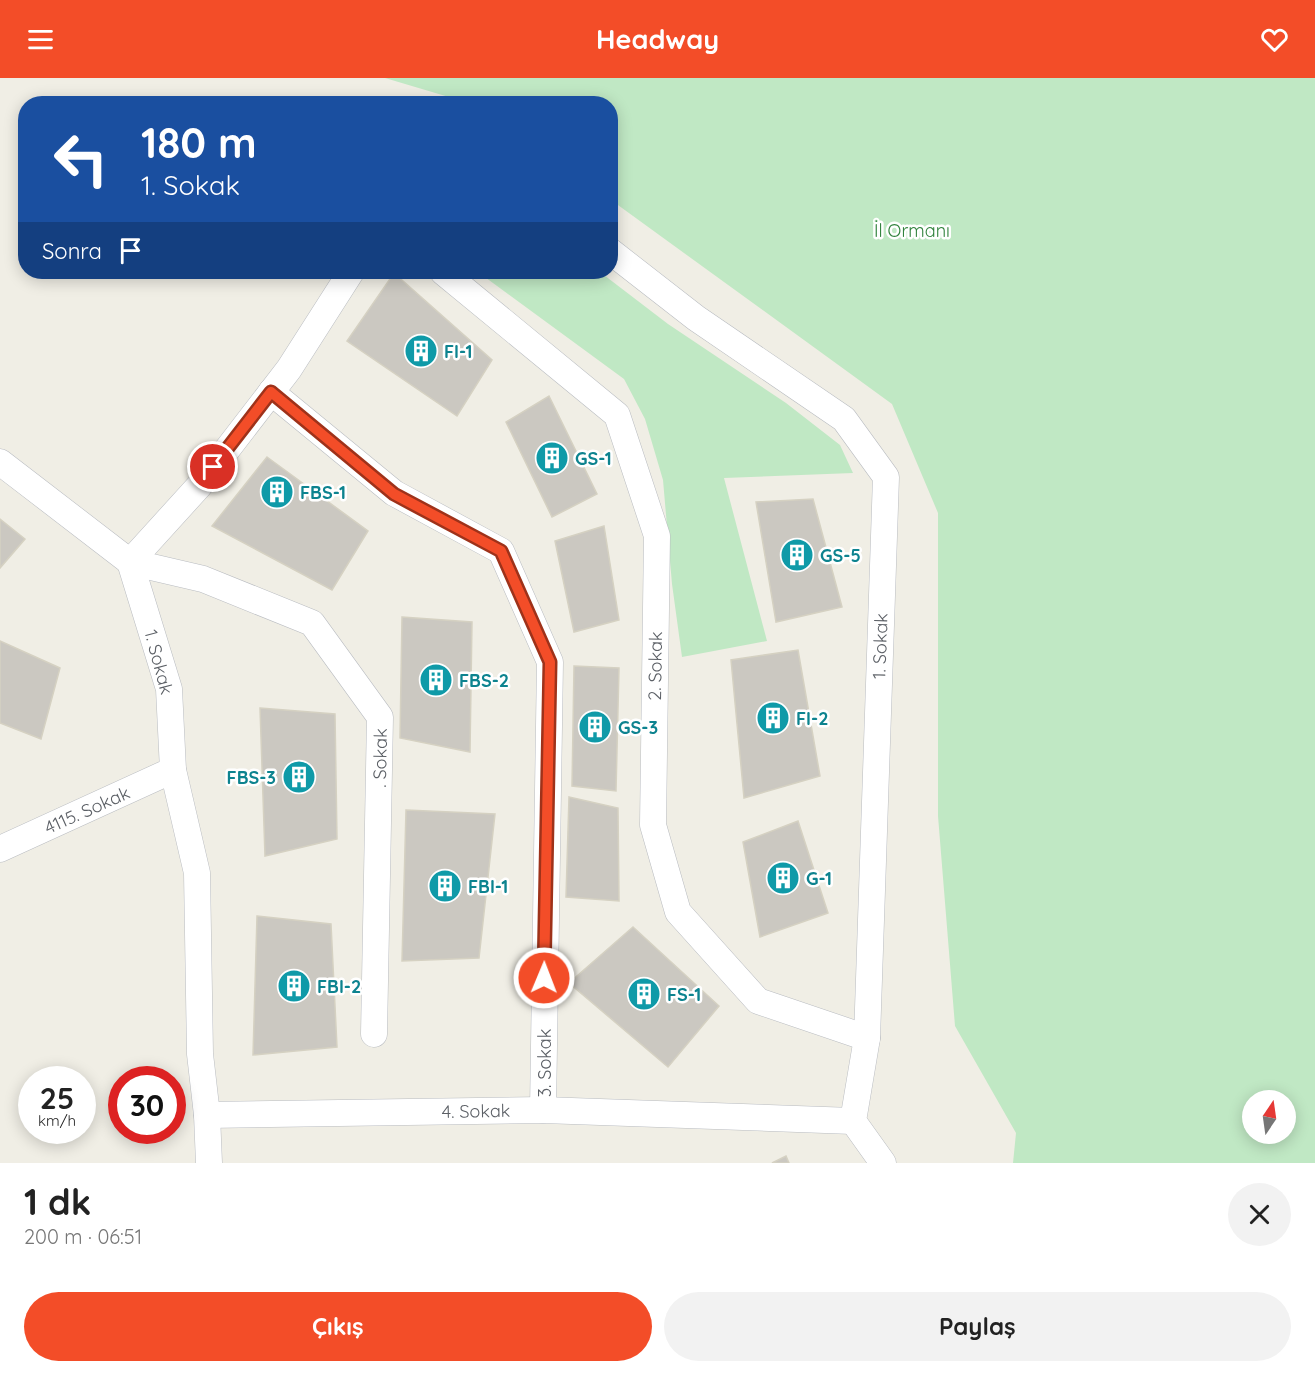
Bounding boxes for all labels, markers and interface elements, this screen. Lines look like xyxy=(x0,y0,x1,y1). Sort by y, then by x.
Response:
text: Headway xyxy=(596,22,719,56)
icon: menu xyxy=(24,23,57,56)
icon: heart xyxy=(1258,23,1291,56)
text: 180 m xyxy=(141,116,257,169)
icon: left xyxy=(42,120,120,198)
text: 1. Sokak xyxy=(141,168,240,202)
park label: İl Ormanı xyxy=(874,219,950,242)
icon: arrive xyxy=(114,234,147,267)
text: Sonra xyxy=(42,237,102,265)
building icon: FI-1 xyxy=(403,333,439,369)
place label: FI-1 xyxy=(444,340,472,363)
building icon: GS-1 xyxy=(534,440,570,476)
pin xyxy=(187,441,238,492)
place label: GS-1 xyxy=(575,447,612,470)
icon: arrive xyxy=(196,450,229,483)
building icon: FBS-1 xyxy=(259,474,295,510)
place label: FBS-1 xyxy=(300,481,346,504)
building icon: GS-5 xyxy=(779,537,815,573)
place label: GS-5 xyxy=(820,544,861,567)
street label: 1. Sokak xyxy=(867,613,893,679)
street label: 1. Sokak xyxy=(139,627,179,697)
street label: 2. Sokak xyxy=(643,631,667,701)
building icon: FBS-2 xyxy=(418,662,454,698)
place label: FBS-2 xyxy=(459,669,509,692)
building icon: FI-2 xyxy=(755,700,791,736)
place label: FI-2 xyxy=(796,707,828,730)
building icon: GS-3 xyxy=(577,709,613,745)
place label: GS-3 xyxy=(618,716,658,739)
street label: . Sokak xyxy=(368,728,392,788)
building icon: FBS-3 xyxy=(281,759,317,795)
place label: FBS-3 xyxy=(227,766,276,789)
street label: 4115. Sokak xyxy=(41,781,133,839)
building icon: G-1 xyxy=(765,860,801,896)
place label: G-1 xyxy=(806,867,832,890)
building icon: FBI-1 xyxy=(427,868,463,904)
place label: FBI-1 xyxy=(468,875,508,898)
position arrow xyxy=(512,946,576,1010)
building icon: FBI-2 xyxy=(276,968,312,1004)
place label: FBI-2 xyxy=(317,975,361,998)
building icon: FS-1 xyxy=(626,976,662,1012)
place label: FS-1 xyxy=(667,983,701,1006)
street label: 3. Sokak xyxy=(533,1029,556,1097)
speed limit sign: 30 xyxy=(108,1066,186,1144)
text: 25 xyxy=(40,1079,74,1117)
north arrow xyxy=(1242,1090,1296,1144)
map controls xyxy=(1242,1090,1296,1144)
street label: 4. Sokak xyxy=(441,1099,511,1123)
text: km/h xyxy=(38,1111,76,1130)
text: 1 dk xyxy=(24,1179,91,1224)
button: close xyxy=(1228,1183,1291,1246)
text: 200 m · 06:51 xyxy=(24,1224,142,1249)
button: Çıkış xyxy=(24,1292,652,1361)
button: Paylaş xyxy=(664,1292,1291,1361)

